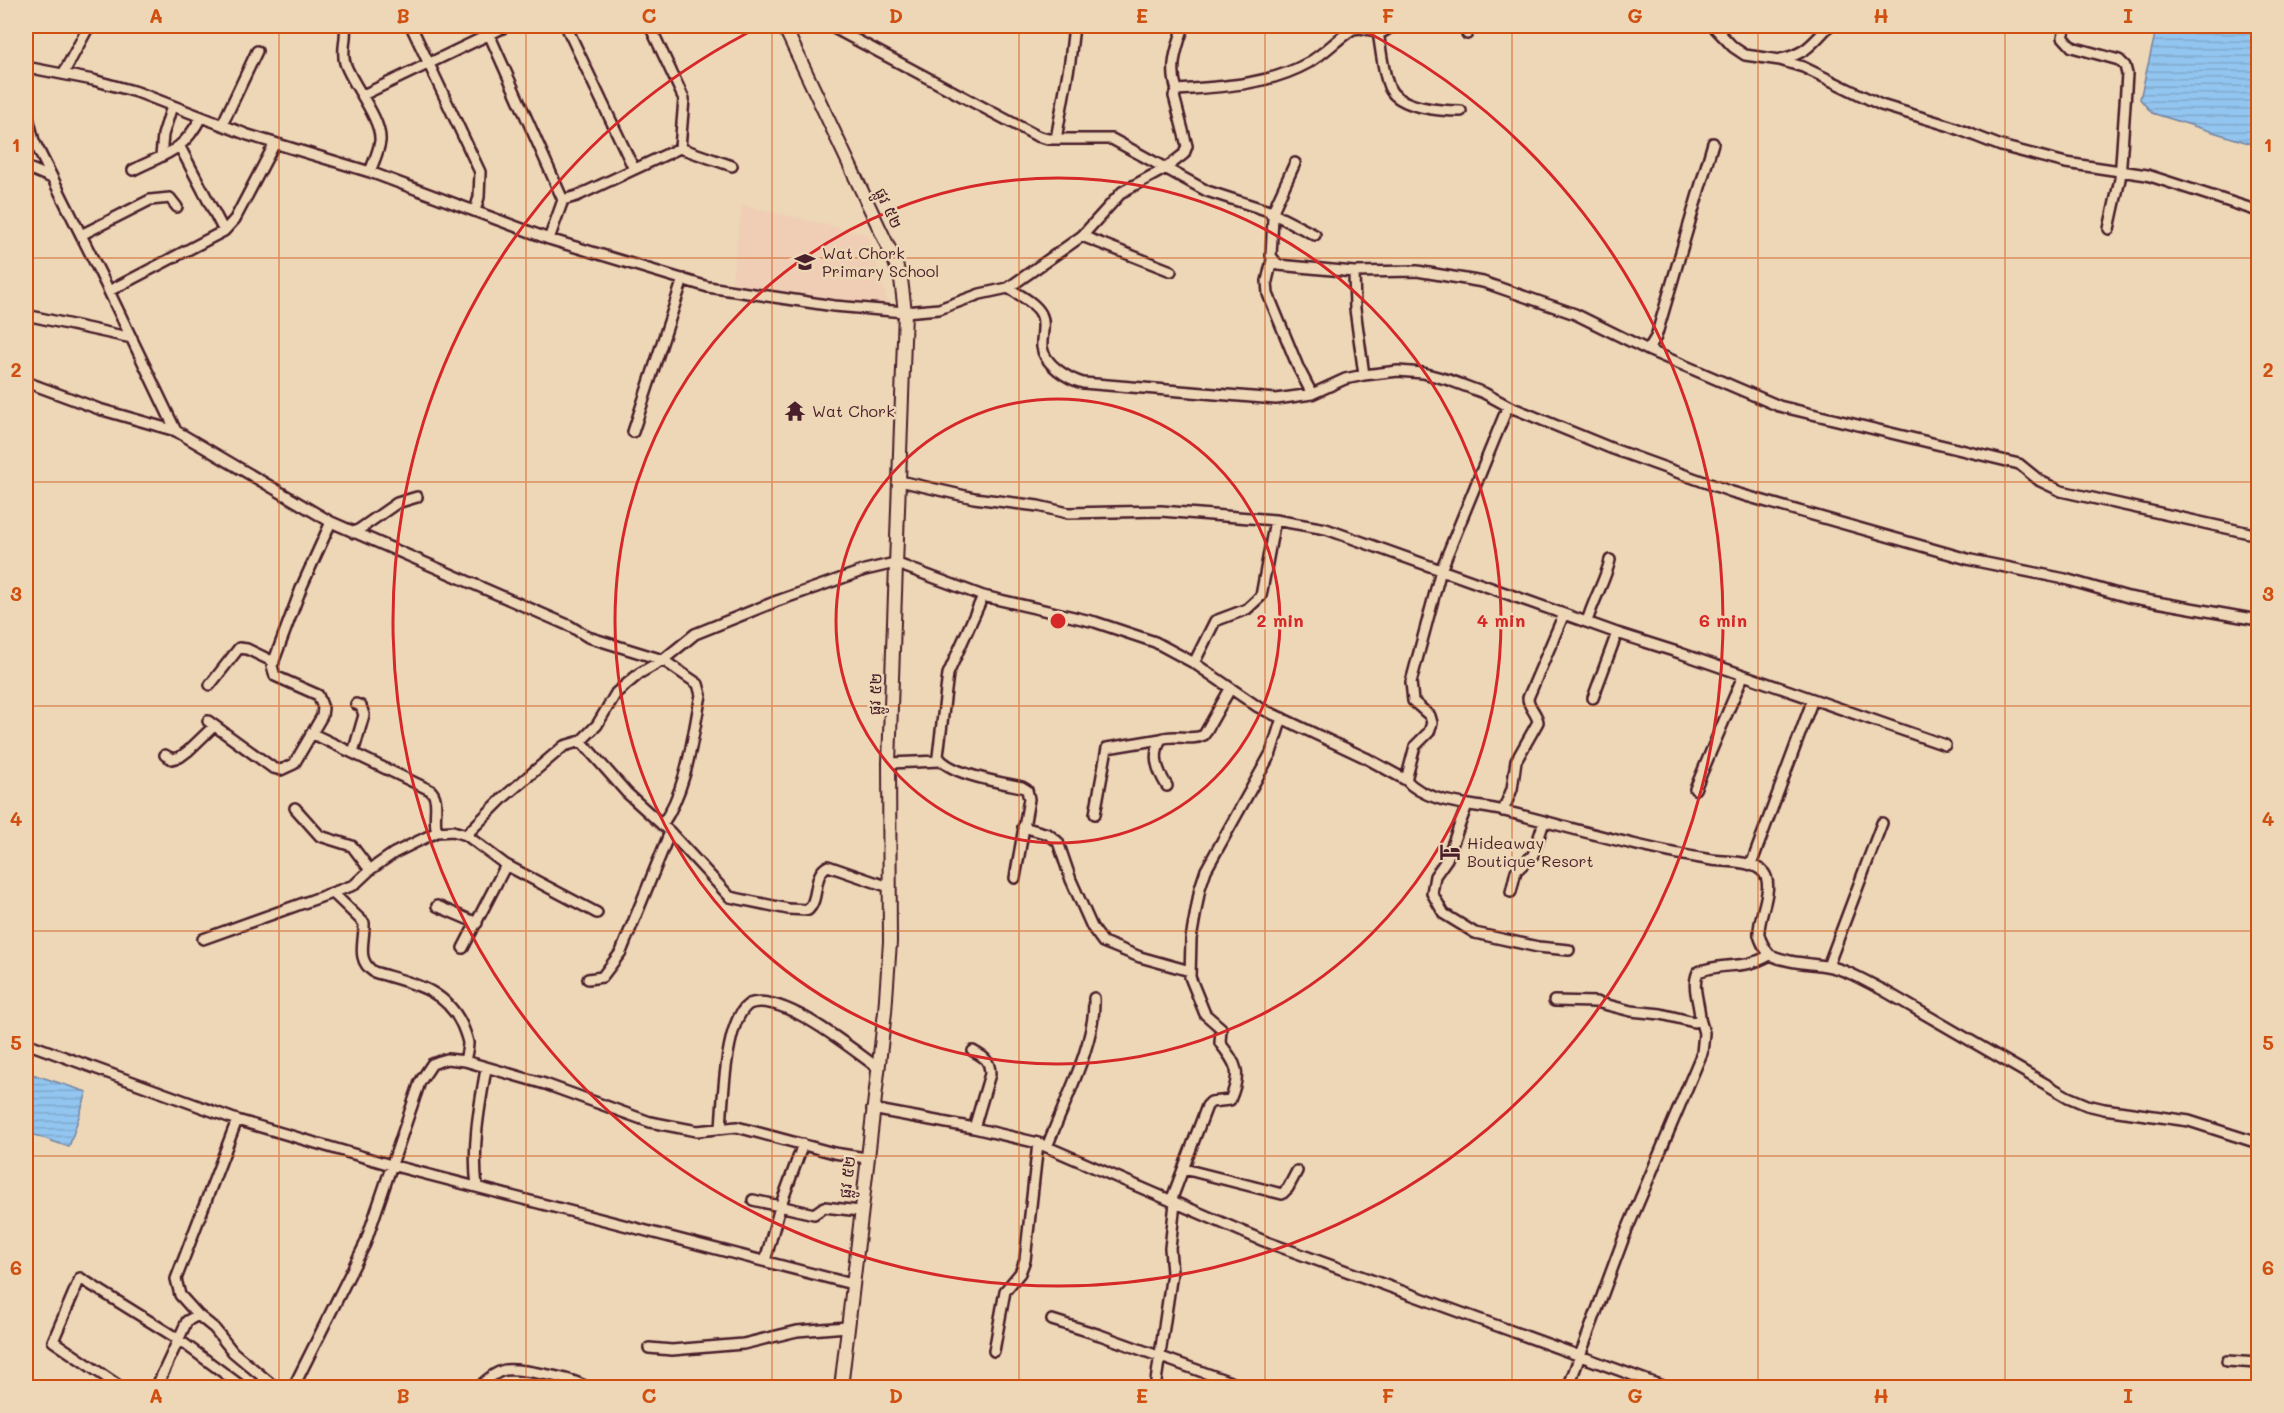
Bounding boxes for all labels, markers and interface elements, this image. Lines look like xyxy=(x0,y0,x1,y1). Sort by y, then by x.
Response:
text: A xyxy=(149,2,163,28)
text: B xyxy=(396,2,410,28)
text: C xyxy=(642,2,657,28)
text: D xyxy=(889,2,903,28)
text: E xyxy=(1136,2,1148,28)
text: F xyxy=(1382,2,1395,28)
text: G xyxy=(1627,2,1643,28)
text: H xyxy=(1873,2,1889,28)
text: I xyxy=(2123,2,2133,28)
text: 1 xyxy=(12,131,20,157)
text: 1 xyxy=(2264,131,2272,157)
street label: ផ្លូវ ៥២ xyxy=(867,184,908,234)
place label: Wat Chork Primary School xyxy=(822,242,939,281)
school or university icon: Wat Chork Primary School xyxy=(793,250,817,274)
text: 2 xyxy=(10,356,22,382)
text: 2 xyxy=(2262,356,2274,382)
temple icon: Wat Chork xyxy=(783,399,807,423)
place label: Wat Chork xyxy=(812,400,895,421)
text: 3 xyxy=(10,580,22,606)
text: 3 xyxy=(2262,580,2274,606)
text: 2 min xyxy=(1256,608,1304,632)
text: 4 min xyxy=(1477,608,1525,632)
text: 6 min xyxy=(1699,608,1747,632)
centre of rings xyxy=(1048,611,1068,631)
street label: ផ្លូវ ៥២ xyxy=(863,672,890,716)
text: 4 xyxy=(10,805,23,831)
text: 4 xyxy=(2262,805,2275,831)
place label: Hideaway Boutique Resort xyxy=(1467,832,1594,871)
hotel icon: Hideaway Boutique Resort xyxy=(1438,840,1462,864)
text: 5 xyxy=(10,1029,22,1055)
text: 5 xyxy=(2262,1029,2274,1055)
street label: ផ្លូវ ៥២ xyxy=(833,1154,864,1200)
text: 6 xyxy=(10,1254,22,1280)
text: 6 xyxy=(2262,1254,2274,1280)
text: A xyxy=(149,1382,163,1408)
text: B xyxy=(396,1382,410,1408)
text: C xyxy=(642,1382,657,1408)
text: D xyxy=(889,1382,903,1408)
text: E xyxy=(1136,1382,1148,1408)
text: F xyxy=(1382,1382,1395,1408)
text: G xyxy=(1627,1382,1643,1408)
text: H xyxy=(1873,1382,1889,1408)
text: I xyxy=(2123,1382,2133,1408)

